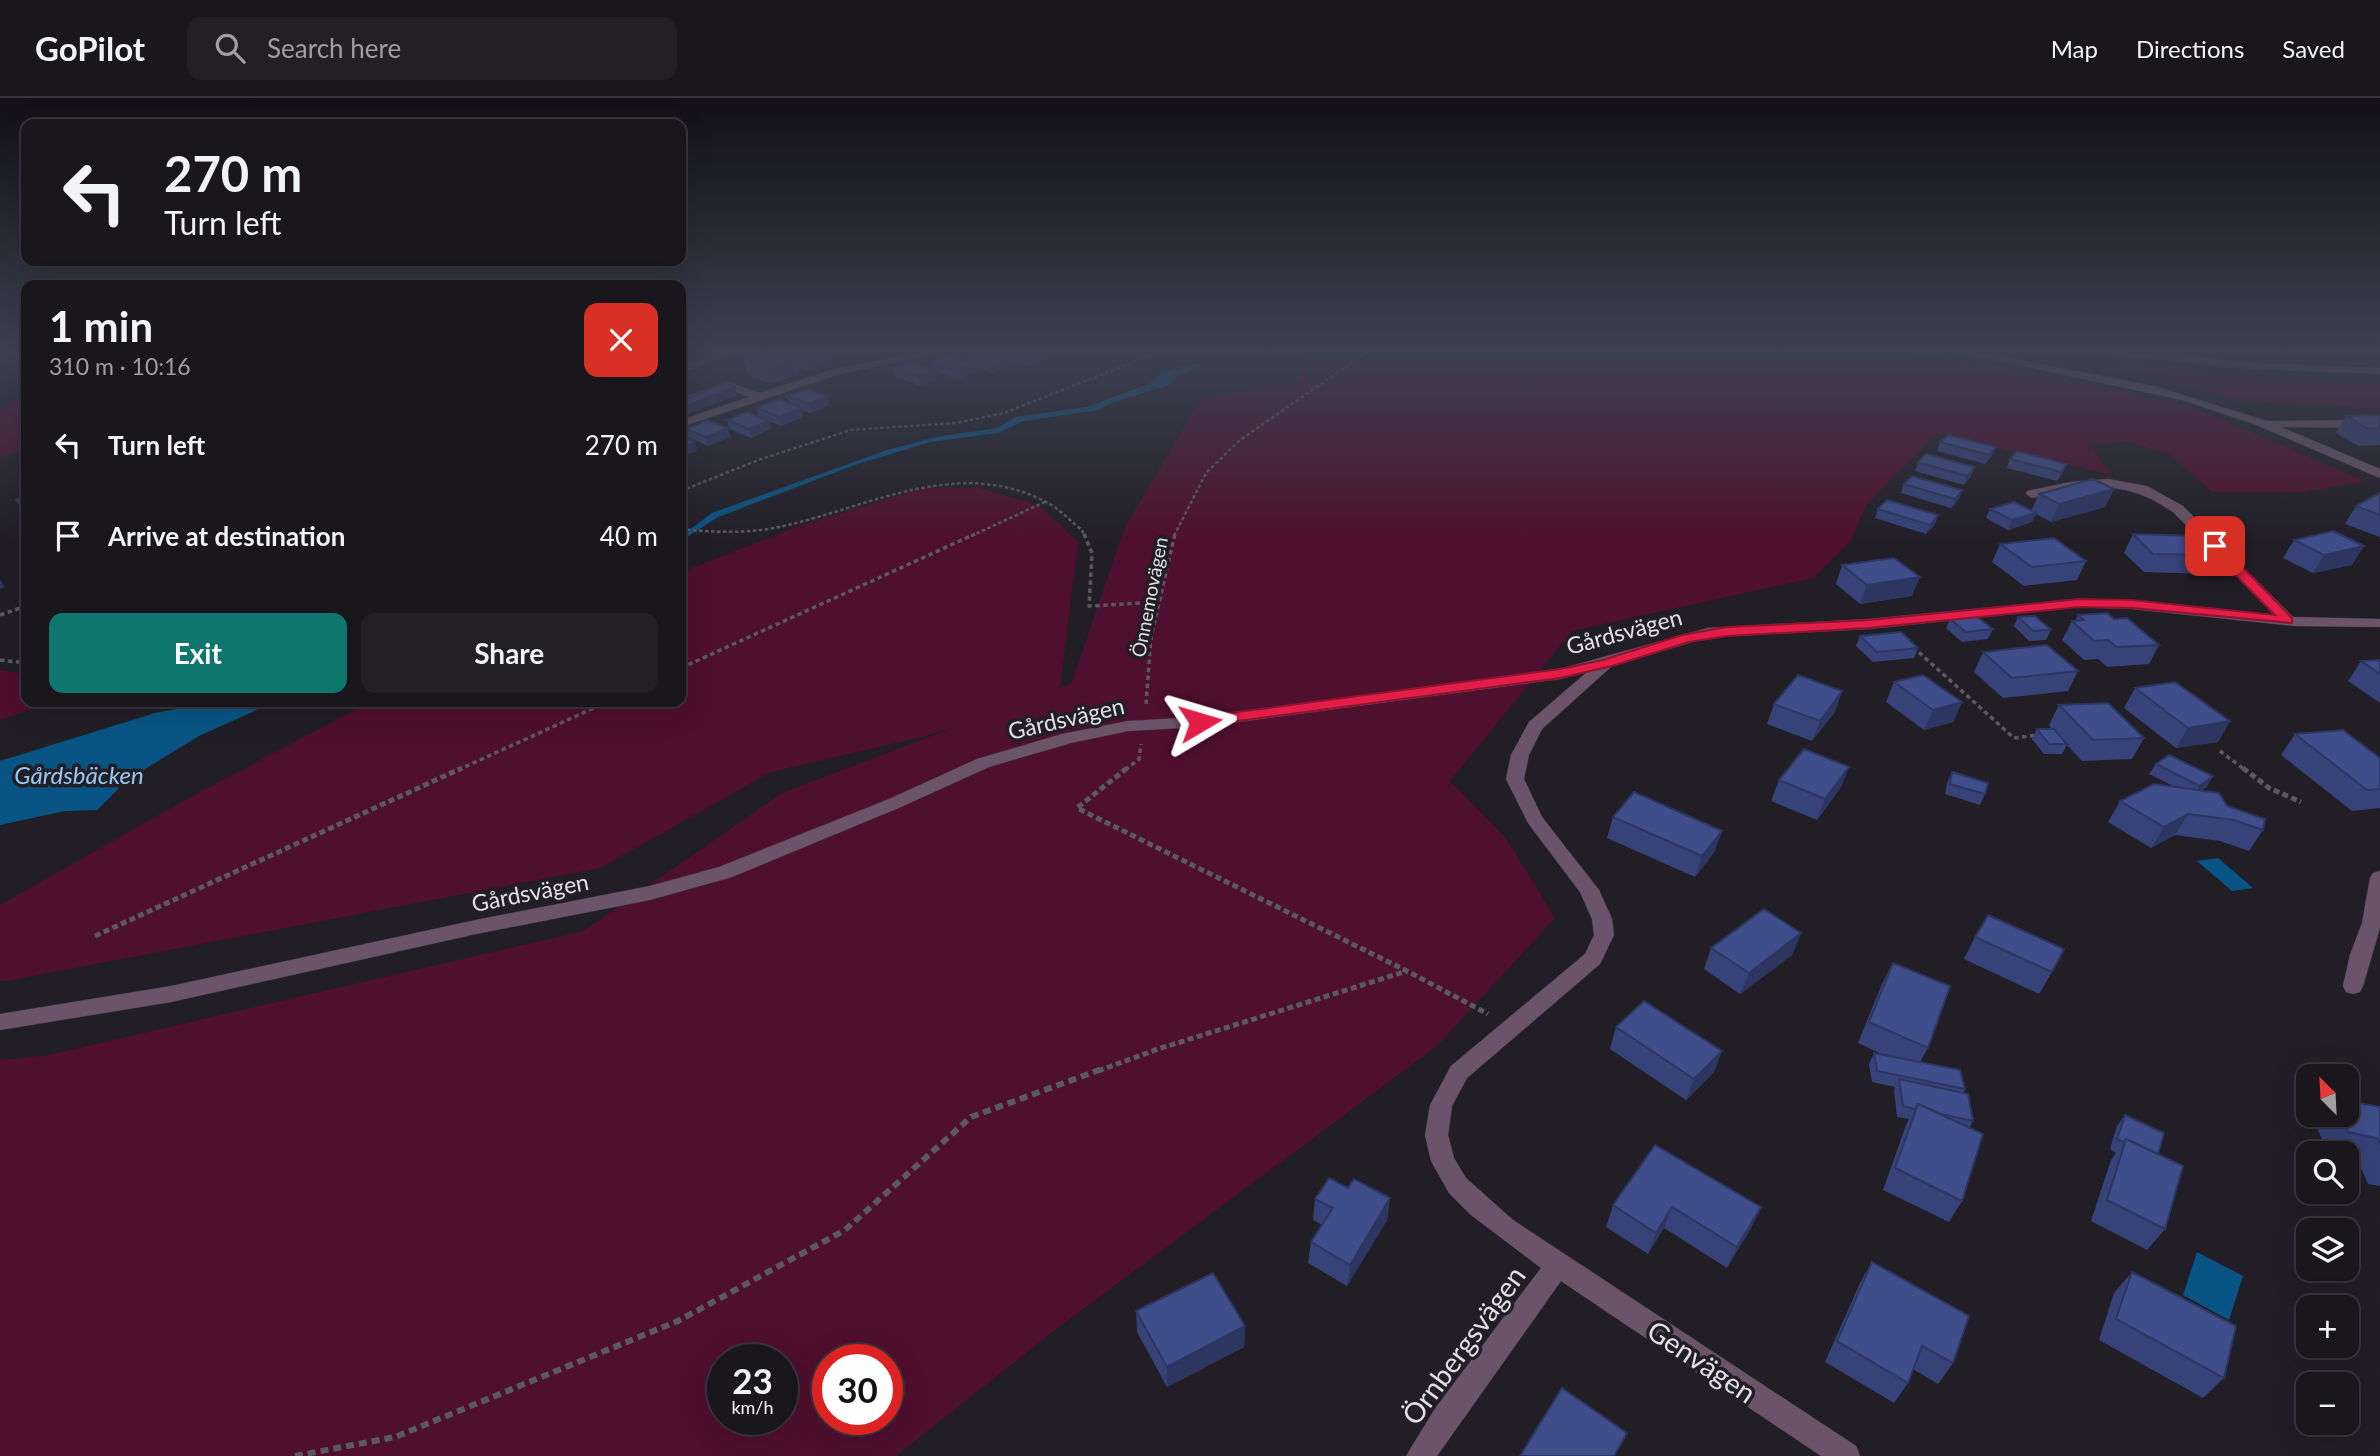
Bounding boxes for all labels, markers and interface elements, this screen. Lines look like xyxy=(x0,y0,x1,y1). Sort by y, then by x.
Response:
search box xyxy=(187,17,677,80)
text: GoPilot xyxy=(35,28,145,68)
icon: search xyxy=(211,29,249,67)
text: Search here xyxy=(267,32,401,64)
text: Map xyxy=(2051,34,2098,63)
text: Directions xyxy=(2136,34,2244,63)
text: Saved xyxy=(2282,34,2345,63)
text: 270 m xyxy=(164,144,302,202)
icon: left xyxy=(49,147,140,238)
text: Turn left xyxy=(164,203,281,242)
text: 1 min xyxy=(49,301,153,351)
button: close xyxy=(584,303,658,377)
text: 310 m · 10:16 xyxy=(49,352,191,380)
icon: left xyxy=(49,426,87,464)
text: Turn left xyxy=(108,429,205,461)
text: 270 m xyxy=(585,429,658,461)
pin xyxy=(2185,516,2245,576)
icon: arrive xyxy=(49,517,87,555)
text: Arrive at destination xyxy=(108,520,345,552)
text: 40 m xyxy=(600,520,658,552)
icon: arrive xyxy=(2196,527,2234,565)
street label: Önnemovägen xyxy=(1126,535,1172,659)
street label: Gårdsvägen xyxy=(1563,602,1685,660)
button: Exit xyxy=(49,613,347,693)
button: Share xyxy=(361,613,658,693)
position arrow xyxy=(1163,685,1237,759)
street label: Gårdsvägen xyxy=(1005,691,1127,745)
water label: Gårdsbäcken xyxy=(14,760,144,789)
street label: Gårdsvägen xyxy=(469,867,591,917)
north arrow xyxy=(2296,1064,2359,1127)
map controls xyxy=(2296,1064,2359,1435)
button: search xyxy=(2296,1141,2359,1204)
button: layers xyxy=(2296,1218,2359,1281)
street label: Örnbergsvägen xyxy=(1394,1259,1532,1431)
button: + xyxy=(2296,1295,2359,1358)
street label: Genvägen xyxy=(1641,1312,1763,1410)
speed limit sign: 30 xyxy=(812,1344,903,1435)
text: 23 xyxy=(732,1359,773,1401)
button: − xyxy=(2296,1372,2359,1435)
text: km/h xyxy=(731,1396,774,1418)

